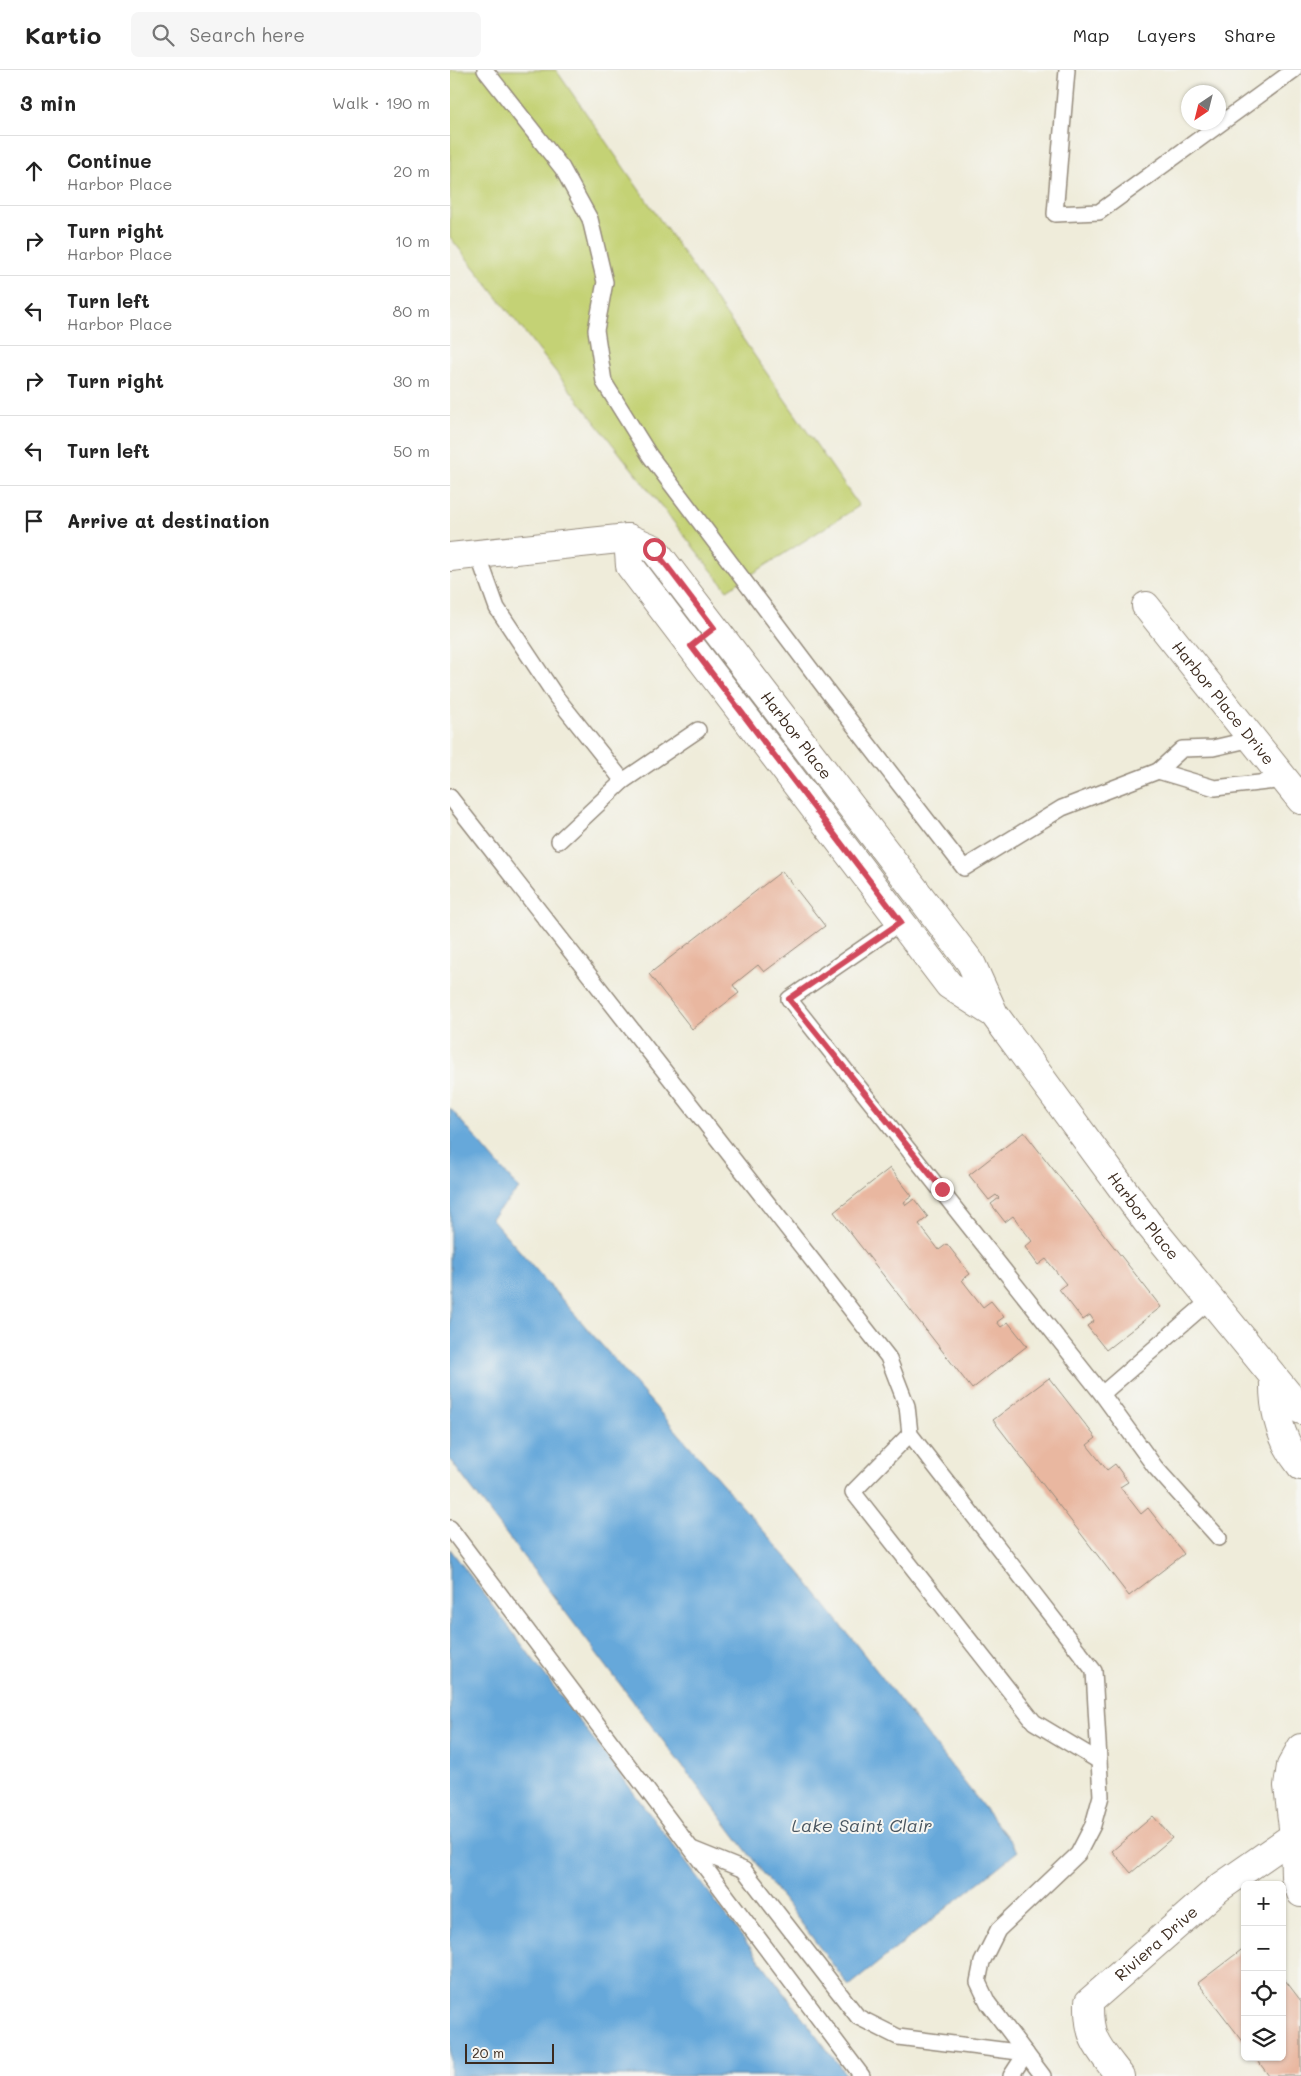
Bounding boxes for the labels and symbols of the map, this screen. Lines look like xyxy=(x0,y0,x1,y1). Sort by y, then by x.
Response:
north arrow xyxy=(1181,85,1226,130)
route start xyxy=(643,538,666,561)
street label: Harbor Place Drive xyxy=(1168,636,1280,769)
street label: Harbor Place xyxy=(757,687,837,783)
street label: Harbor Place xyxy=(1104,1167,1184,1264)
route end xyxy=(931,1178,954,1201)
water label: Lake Saint Clair xyxy=(792,1813,932,1837)
street label: Riviera Drive xyxy=(1110,1901,1202,1985)
scale bar xyxy=(465,2041,554,2064)

